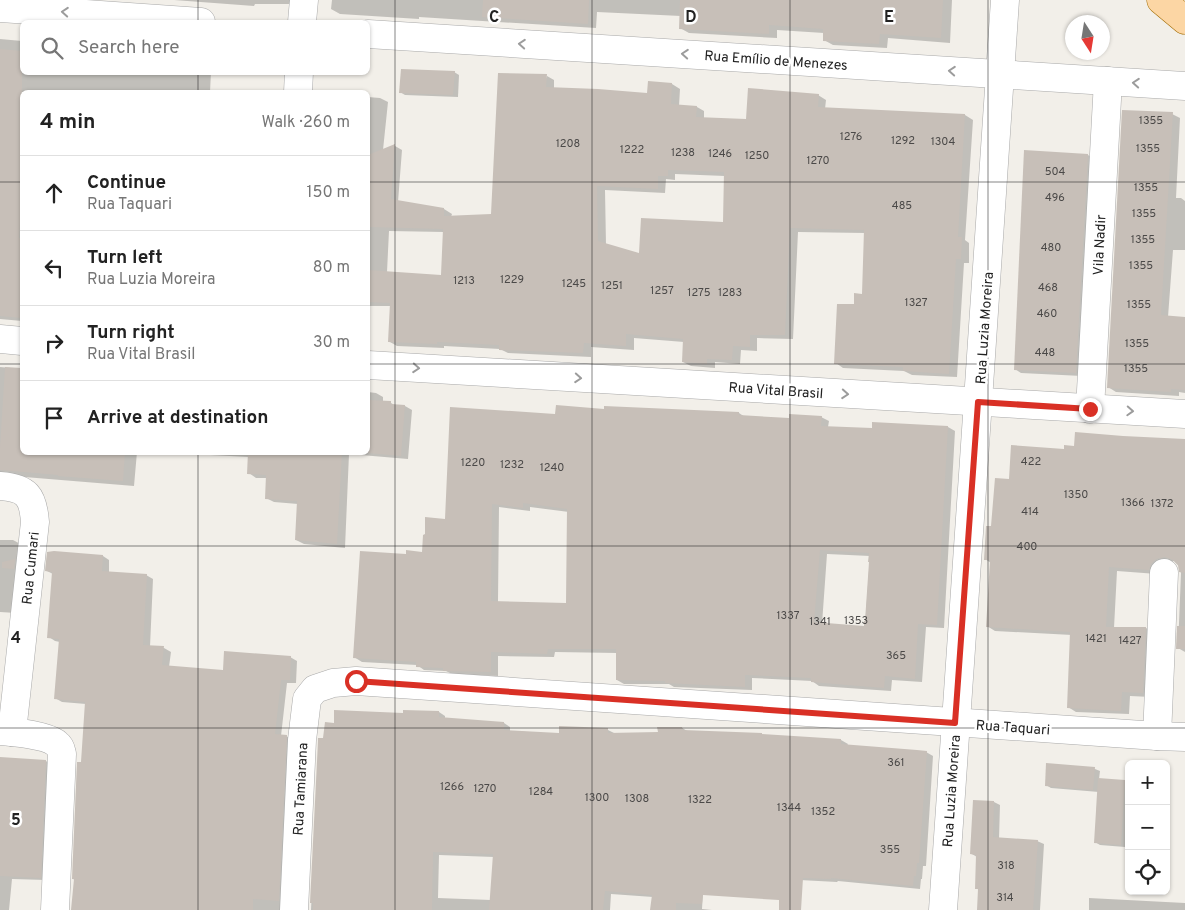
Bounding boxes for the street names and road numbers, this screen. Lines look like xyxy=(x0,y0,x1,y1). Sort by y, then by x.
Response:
street label: Rua Emílio de Menezes xyxy=(704,48,848,75)
street label: Vila Nadir xyxy=(1090,214,1111,276)
street label: Rua Luzia Moreira xyxy=(973,271,998,385)
street label: Rua Vital Brasil xyxy=(728,380,824,403)
street label: Rua Cumari xyxy=(19,531,44,605)
street label: Rua Taquari xyxy=(975,717,1051,740)
street label: Rua Luzia Moreira xyxy=(940,734,965,848)
street label: Rua Tamiarana xyxy=(291,742,312,836)

